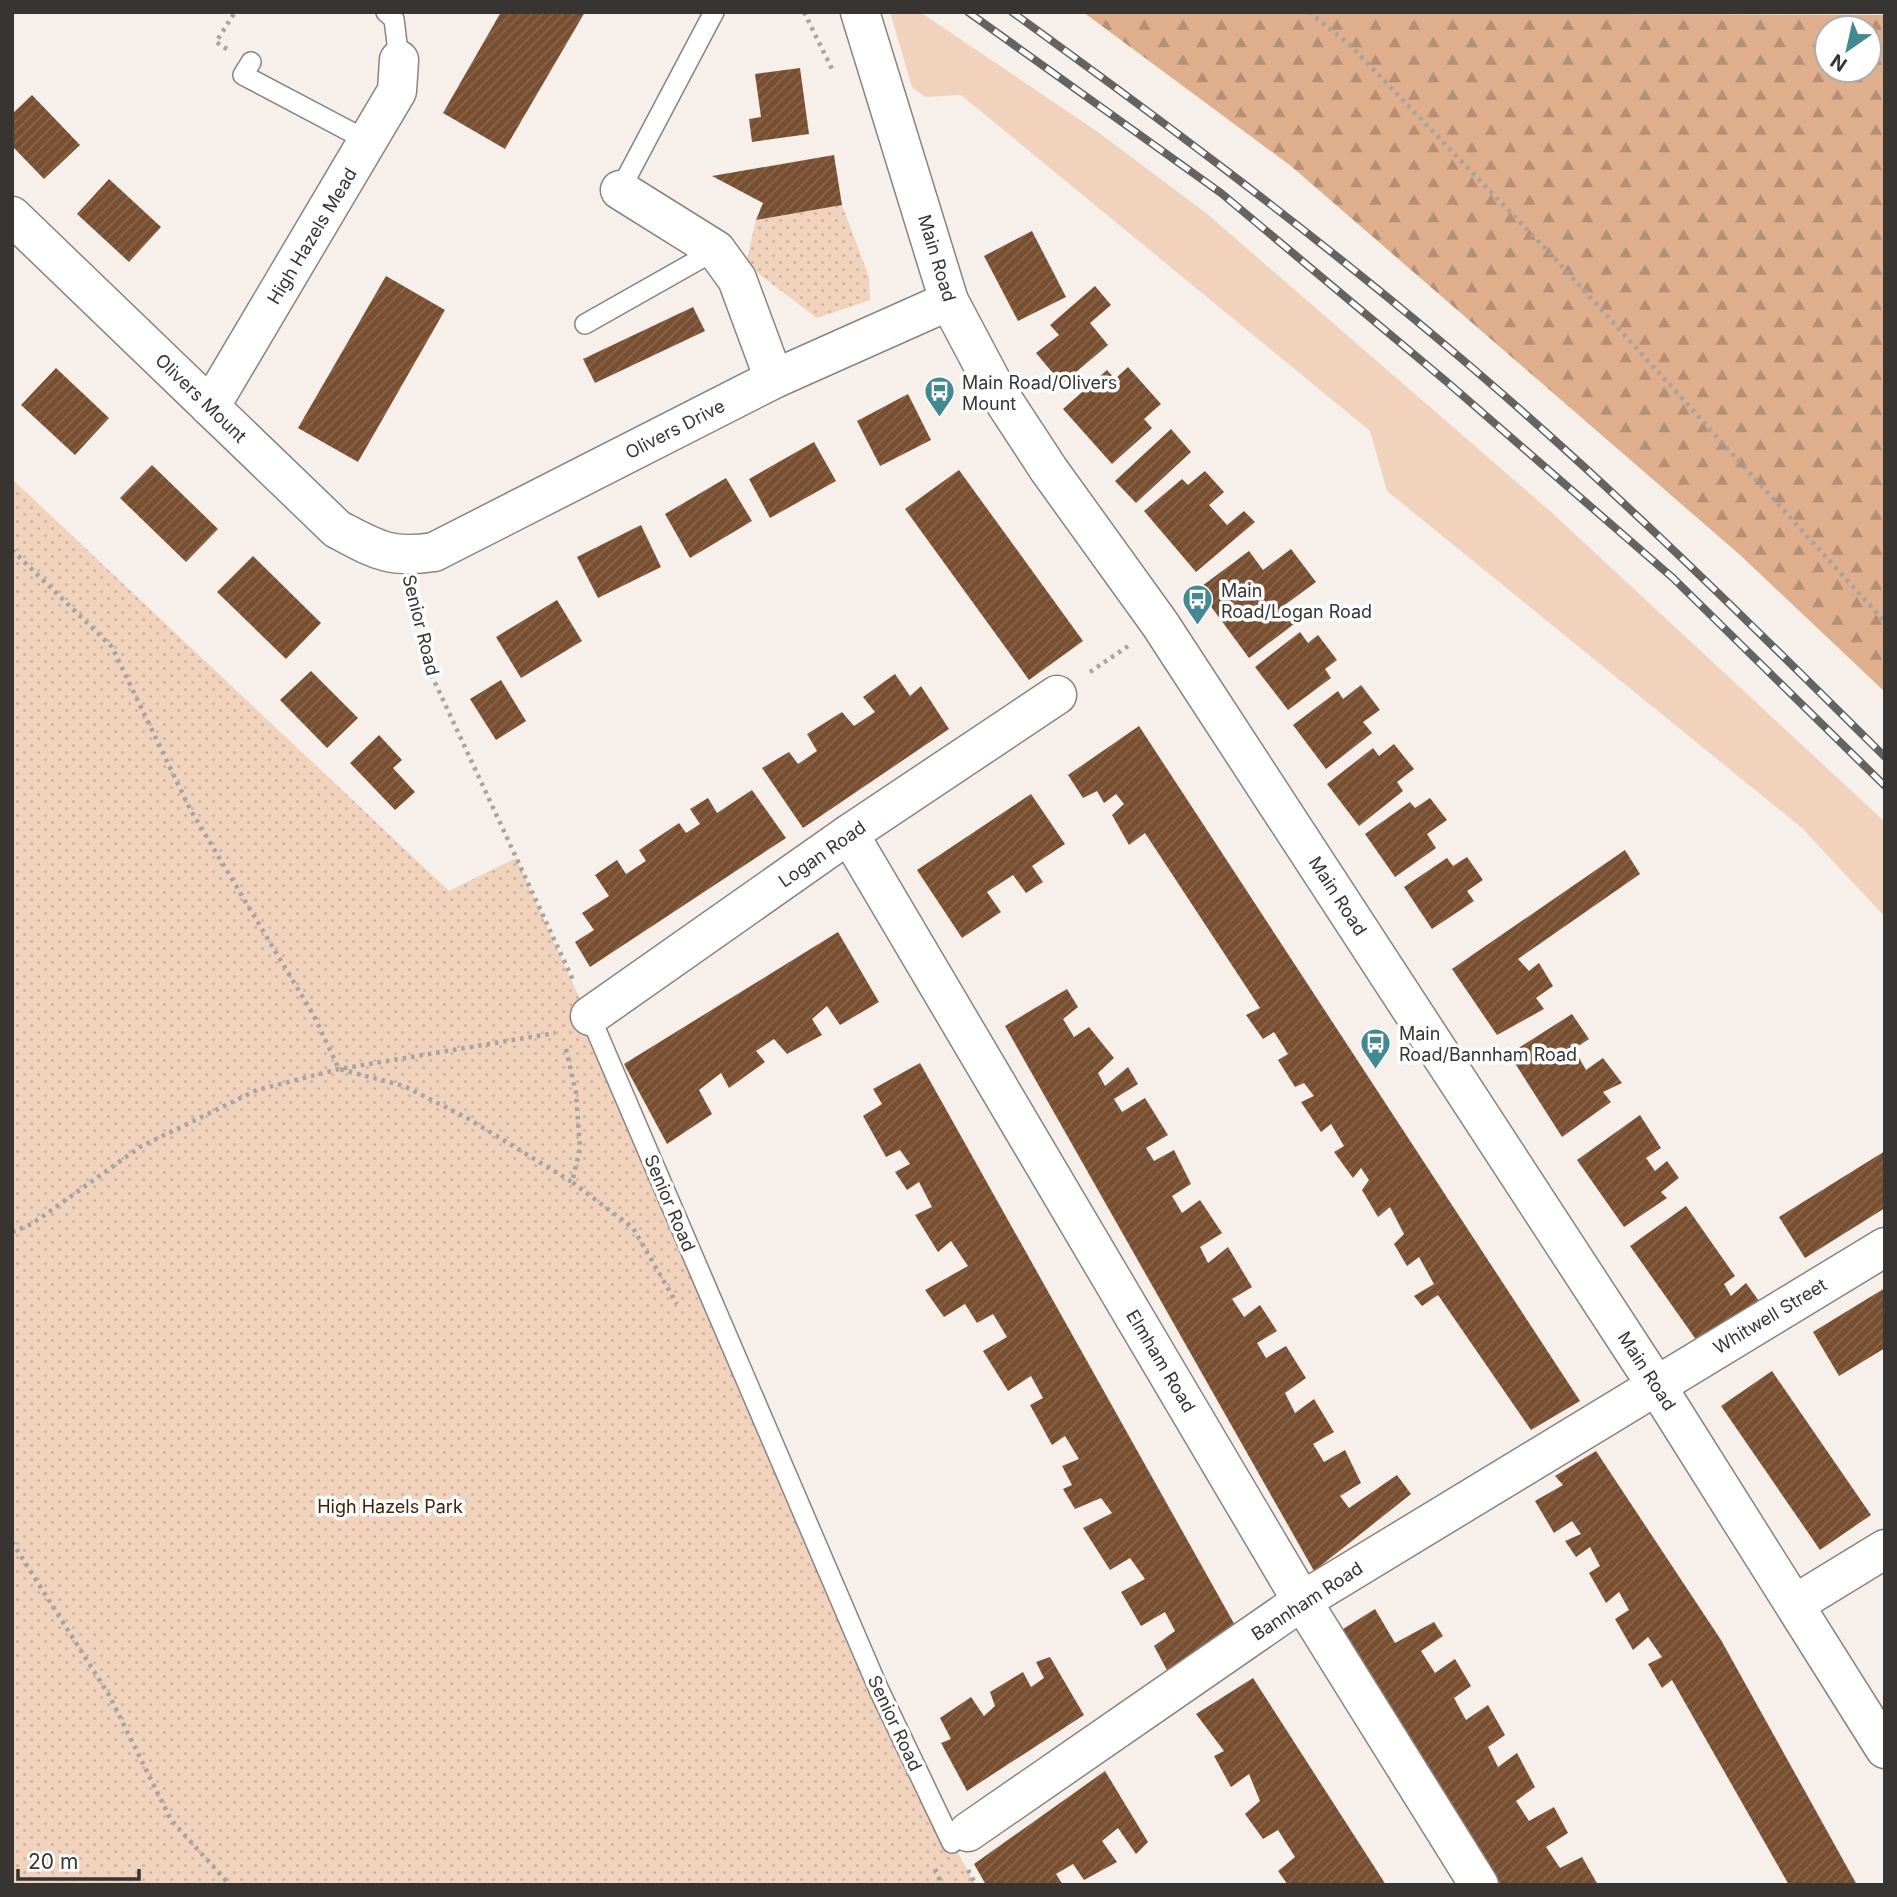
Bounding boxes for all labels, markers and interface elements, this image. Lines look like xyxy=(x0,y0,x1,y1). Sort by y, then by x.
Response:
north arrow xyxy=(1813,14,1883,84)
text: N xyxy=(1826,49,1851,76)
street label: High Hazels Mead xyxy=(263,164,361,308)
street label: Main Road xyxy=(914,212,960,304)
street label: Olivers Mount xyxy=(151,349,251,447)
place label: Main Road/Olivers Mount xyxy=(962,372,1117,414)
bus stop icon: Main Road/Olivers Mount xyxy=(922,375,956,419)
street label: Olivers Drive xyxy=(622,395,728,463)
street label: Senior Road xyxy=(398,572,444,678)
place label: Main Road/Logan Road xyxy=(1221,580,1372,622)
bus stop icon: Main Road/Logan Road xyxy=(1181,583,1215,627)
street label: Logan Road xyxy=(775,816,869,892)
street label: Main Road xyxy=(1305,853,1371,939)
place label: Main Road/Bannham Road xyxy=(1399,1023,1577,1065)
bus stop icon: Main Road/Bannham Road xyxy=(1359,1026,1393,1070)
street label: Senior Road xyxy=(640,1151,700,1255)
street label: Whitwell Street xyxy=(1710,1274,1831,1358)
street label: Elmham Road xyxy=(1122,1306,1200,1416)
street label: Main Road xyxy=(1614,1328,1680,1414)
park label: High Hazels Park xyxy=(317,1496,463,1517)
street label: Bannham Road xyxy=(1248,1557,1366,1645)
street label: Senior Road xyxy=(864,1672,926,1774)
scale bar xyxy=(18,1838,138,1882)
text: 20 m xyxy=(28,1849,78,1874)

